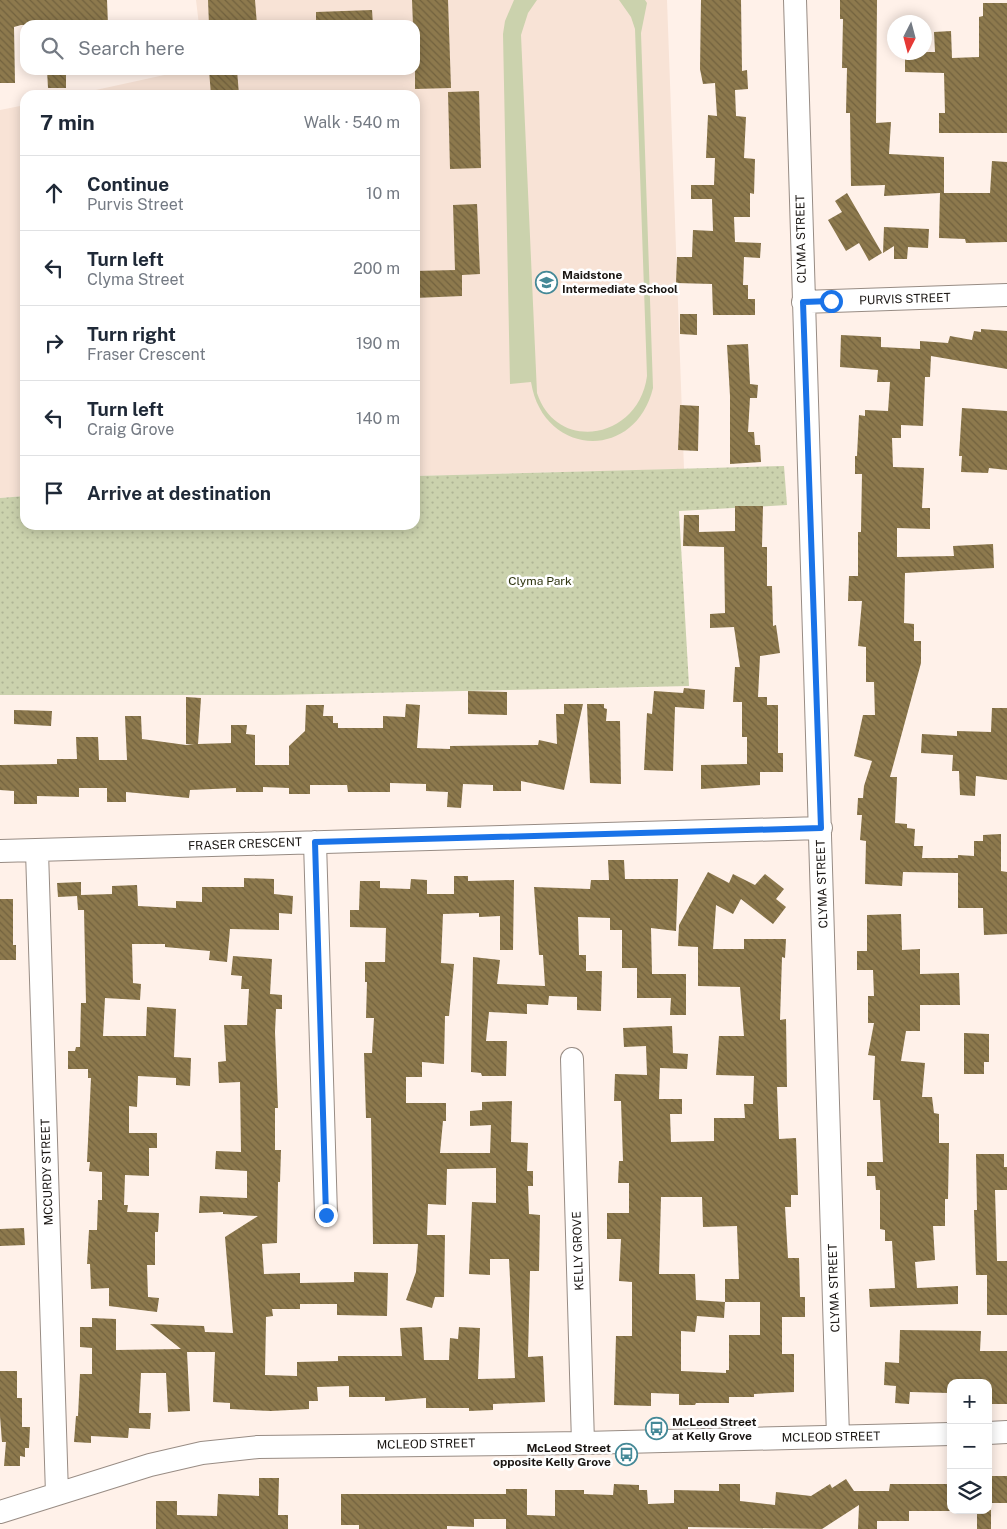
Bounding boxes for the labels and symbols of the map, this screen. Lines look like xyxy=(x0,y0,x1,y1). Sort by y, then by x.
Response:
north arrow xyxy=(887,15,932,60)
street label: CLYMA STREET xyxy=(793,194,809,284)
place label: Maidstone Intermediate School xyxy=(562,268,678,296)
school or university icon: Maidstone Intermediate School xyxy=(534,270,558,294)
route start xyxy=(820,290,843,313)
street label: PURVIS STREET xyxy=(859,290,951,308)
park label: Clyma Park xyxy=(508,574,572,588)
street label: FRASER CRESCENT xyxy=(188,835,302,853)
street label: CLYMA STREET xyxy=(813,839,831,929)
street label: MCCURDY STREET xyxy=(38,1118,56,1226)
route end xyxy=(315,1204,338,1227)
street label: KELLY GROVE xyxy=(570,1211,586,1291)
street label: CLYMA STREET xyxy=(825,1243,843,1333)
place label: McLeod Street at Kelly Grove xyxy=(672,1415,757,1443)
bus stop icon: McLeod Street at Kelly Grove xyxy=(644,1417,668,1441)
street label: MCLEOD STREET xyxy=(782,1429,880,1445)
street label: MCLEOD STREET xyxy=(377,1436,475,1452)
place label: McLeod Street opposite Kelly Grove xyxy=(493,1441,611,1469)
bus stop icon: McLeod Street opposite Kelly Grove xyxy=(615,1443,639,1467)

